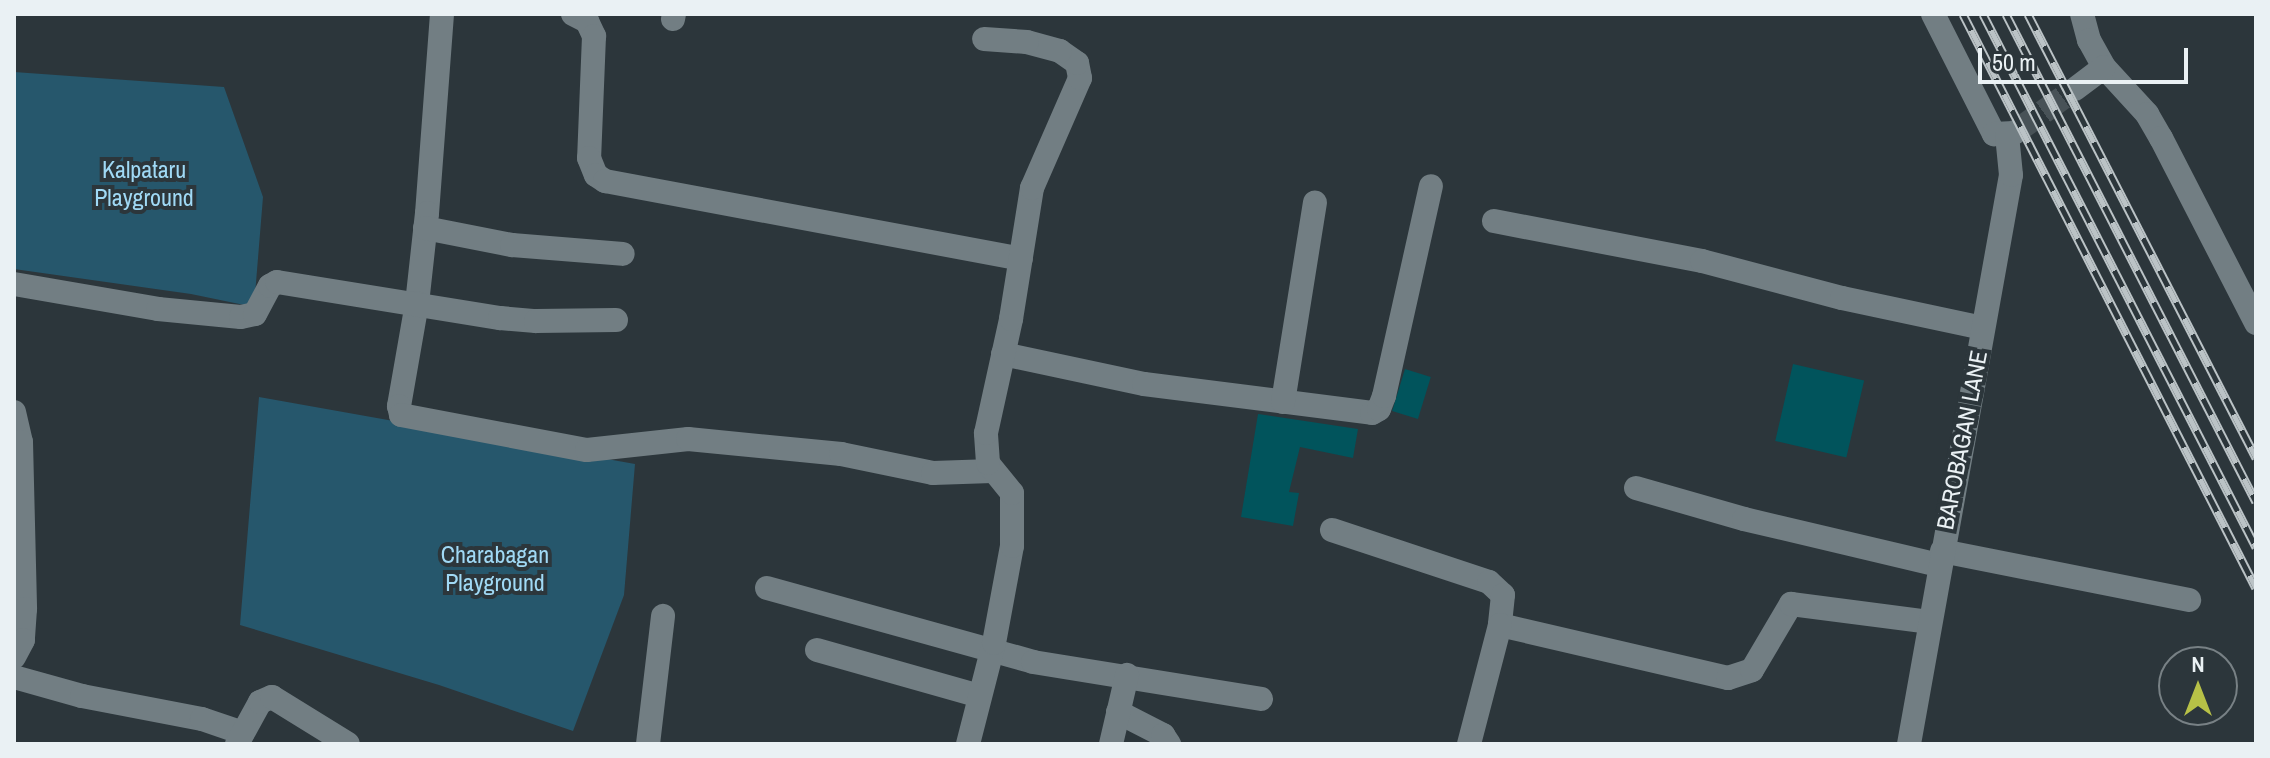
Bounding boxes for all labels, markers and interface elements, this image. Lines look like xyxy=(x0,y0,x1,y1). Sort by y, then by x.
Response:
scale bar xyxy=(1982,32,2192,82)
text: 50 m xyxy=(1992,46,2036,78)
park label: Kalpataru Playground xyxy=(94,156,194,212)
street label: BAROBAGAN LANE xyxy=(1931,348,1993,532)
park label: Charabagan Playground xyxy=(441,541,549,597)
north arrow xyxy=(2158,646,2238,726)
text: N xyxy=(2191,649,2205,679)

